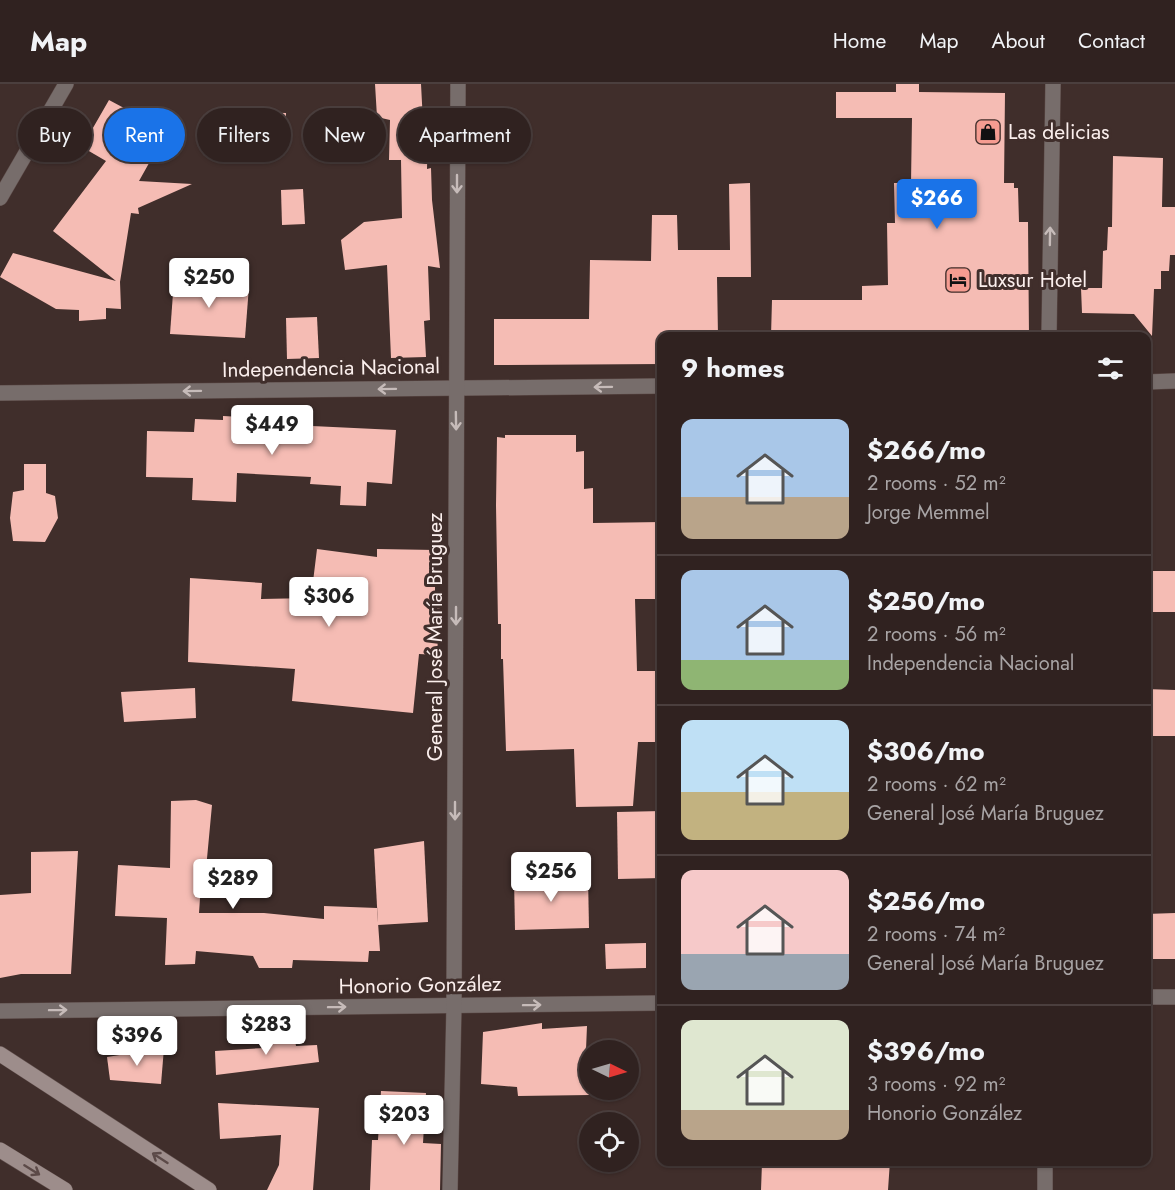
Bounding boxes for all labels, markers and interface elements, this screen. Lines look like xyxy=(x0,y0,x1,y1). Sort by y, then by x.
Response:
text: Map xyxy=(30,21,87,62)
text: Home xyxy=(833,26,886,56)
text: Map xyxy=(919,26,959,56)
text: About xyxy=(992,26,1045,56)
text: Contact xyxy=(1078,26,1145,56)
chip: Buy xyxy=(18,108,92,162)
chip: Rent xyxy=(104,108,185,162)
chip: Filters xyxy=(197,108,291,162)
chip: New xyxy=(303,108,386,162)
chip: Apartment xyxy=(398,108,531,162)
shop icon: Las delicias xyxy=(973,117,1003,147)
place label: Las delicias xyxy=(1008,117,1109,147)
one-way arrow xyxy=(451,174,463,194)
pin: $266 xyxy=(901,179,973,230)
text: $266 xyxy=(911,184,963,213)
one-way arrow xyxy=(1044,226,1056,246)
pin: $250 xyxy=(173,258,245,309)
text: $250 xyxy=(183,263,235,292)
hotel icon: Luxsur Hotel xyxy=(943,265,973,295)
place label: Luxsur Hotel xyxy=(978,265,1087,295)
text: 9 homes xyxy=(681,349,784,387)
street label: Independencia Nacional xyxy=(222,351,440,385)
icon: filters xyxy=(1094,352,1127,385)
one-way arrow xyxy=(594,381,614,393)
one-way arrow xyxy=(378,383,398,395)
one-way arrow xyxy=(183,385,203,397)
pin: $449 xyxy=(236,405,308,456)
text: $449 xyxy=(245,410,299,439)
one-way arrow xyxy=(450,411,461,431)
text: $266/mo xyxy=(867,431,986,469)
icon: home xyxy=(729,443,801,515)
text: 2 rooms · 52 m² xyxy=(867,469,1006,498)
text: Jorge Memmel xyxy=(867,498,990,527)
street label: General José María Bruguez xyxy=(420,512,450,761)
pin: $306 xyxy=(293,577,365,628)
text: $306 xyxy=(303,582,355,611)
text: $250/mo xyxy=(867,582,985,620)
icon: home xyxy=(729,594,801,666)
one-way arrow xyxy=(450,606,462,626)
text: 2 rooms · 56 m² xyxy=(867,620,1006,649)
text: Independencia Nacional xyxy=(867,649,1074,678)
text: $306/mo xyxy=(867,732,985,770)
icon: home xyxy=(729,744,801,816)
text: 2 rooms · 62 m² xyxy=(867,770,1006,799)
text: General José María Bruguez xyxy=(867,799,1104,828)
one-way arrow xyxy=(449,801,461,821)
pin: $256 xyxy=(515,852,587,903)
text: $256 xyxy=(525,857,577,886)
pin: $289 xyxy=(197,859,269,910)
text: $289 xyxy=(207,864,259,893)
text: $256/mo xyxy=(867,882,985,920)
icon: home xyxy=(729,894,801,966)
text: 2 rooms · 74 m² xyxy=(867,920,1005,949)
text: General José María Bruguez xyxy=(867,949,1104,978)
street label: Honorio González xyxy=(338,969,502,1001)
one-way arrow xyxy=(522,999,542,1010)
one-way arrow xyxy=(327,1001,347,1013)
one-way arrow xyxy=(48,1004,68,1016)
pin: $283 xyxy=(230,1005,302,1056)
text: $283 xyxy=(241,1010,291,1039)
pin: $396 xyxy=(101,1016,173,1067)
text: $396 xyxy=(111,1021,163,1050)
text: $396/mo xyxy=(867,1032,985,1070)
north arrow xyxy=(579,1040,639,1100)
map controls xyxy=(579,1040,639,1172)
icon: home xyxy=(729,1044,801,1116)
text: 3 rooms · 92 m² xyxy=(867,1070,1005,1099)
pin: $203 xyxy=(368,1095,440,1146)
text: Honorio González xyxy=(867,1099,1022,1128)
text: $203 xyxy=(378,1100,430,1129)
button: locate xyxy=(579,1112,639,1172)
one-way arrow xyxy=(153,1152,169,1164)
one-way arrow xyxy=(23,1164,40,1176)

